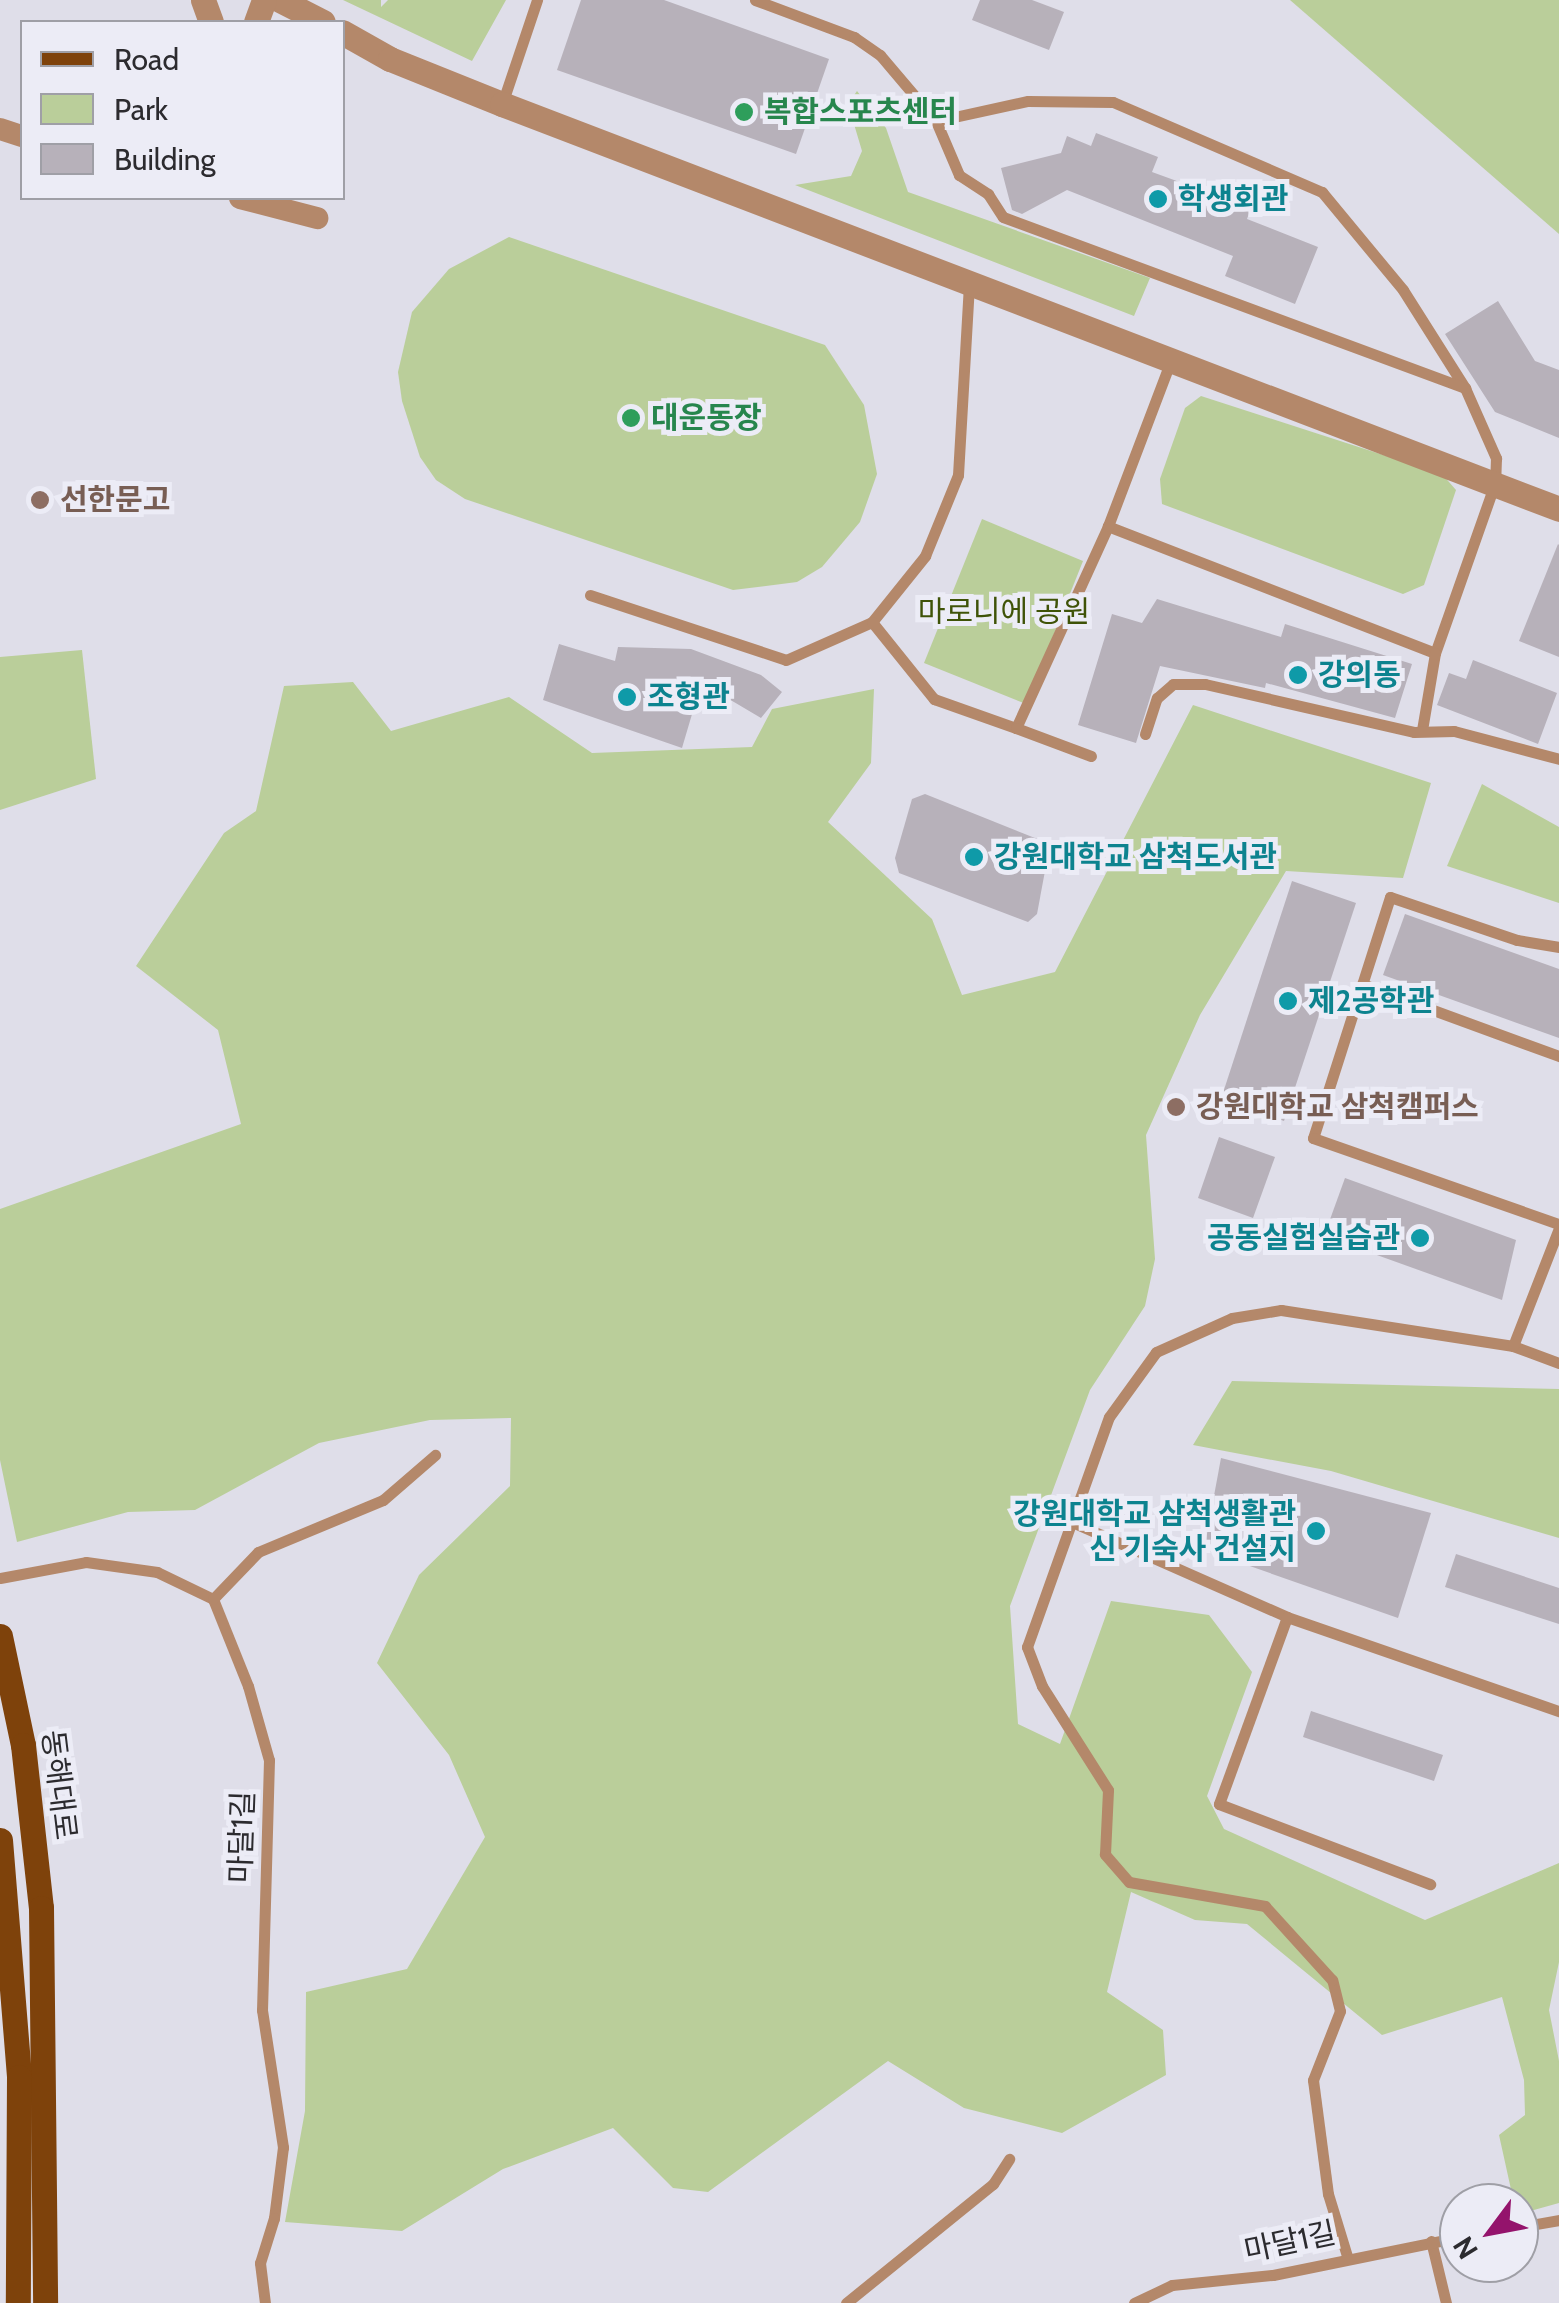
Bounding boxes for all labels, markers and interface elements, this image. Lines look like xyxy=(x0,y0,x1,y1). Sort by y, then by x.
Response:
legend xyxy=(20,20,345,200)
text: Road xyxy=(114,41,179,78)
text: Park xyxy=(114,91,168,128)
place label: 복합스포츠센터 xyxy=(764,94,957,130)
marker: 복합스포츠센터 xyxy=(733,101,755,123)
text: Building xyxy=(114,141,216,178)
place label: 학생회관 xyxy=(1178,181,1288,217)
marker: 학생회관 xyxy=(1147,188,1169,210)
place label: 대운동장 xyxy=(651,400,761,436)
marker: 대운동장 xyxy=(620,407,642,429)
place label: 선한문고 xyxy=(60,482,170,518)
marker: 선한문고 xyxy=(29,489,51,511)
park label: 마로니에 공원 xyxy=(918,594,1090,630)
place label: 강의동 xyxy=(1318,657,1401,693)
marker: 강의동 xyxy=(1287,664,1309,686)
place label: 조형관 xyxy=(647,679,730,715)
marker: 조형관 xyxy=(616,686,638,708)
place label: 강원대학교 삼척도서관 xyxy=(994,839,1277,875)
marker: 강원대학교 삼척도서관 xyxy=(963,846,985,868)
place label: 제2공학관 xyxy=(1308,983,1434,1019)
marker: 제2공학관 xyxy=(1277,990,1299,1012)
place label: 강원대학교 삼척캠퍼스 xyxy=(1196,1089,1479,1125)
marker: 강원대학교 삼척캠퍼스 xyxy=(1165,1096,1187,1118)
place label: 공동실험실습관 xyxy=(1207,1220,1400,1256)
marker: 공동실험실습관 xyxy=(1409,1227,1431,1249)
place label: 강원대학교 삼척생활관 신 기숙사 건설지 xyxy=(1013,1496,1296,1566)
marker: 강원대학교 삼척생활관 신 기숙사 건설지 xyxy=(1305,1520,1327,1542)
street label: 동해대로 xyxy=(34,1728,84,1842)
street label: 마달1길 xyxy=(222,1790,262,1884)
north arrow xyxy=(1439,2183,1539,2283)
street label: 마달1길 xyxy=(1241,2215,1339,2269)
text: N xyxy=(1446,2230,1485,2265)

